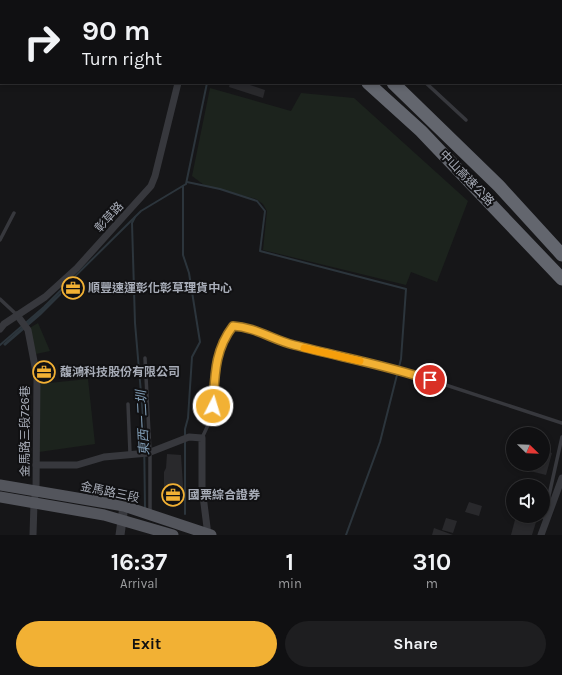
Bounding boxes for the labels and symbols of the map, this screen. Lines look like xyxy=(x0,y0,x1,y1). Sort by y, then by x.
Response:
street label: 中山高速公路 xyxy=(437,147,497,209)
street label: 彰草路 xyxy=(92,199,126,235)
office icon: 順豐速運彰化彰草理貨中心 xyxy=(60,275,86,301)
place label: 順豐速運彰化彰草理貨中心 xyxy=(88,281,232,295)
office icon: 馥鴻科技股份有限公司 xyxy=(31,359,57,385)
pin xyxy=(413,363,447,397)
place label: 馥鴻科技股份有限公司 xyxy=(60,365,180,379)
street label: 金馬路三段726巷 xyxy=(18,385,32,477)
position arrow xyxy=(192,385,234,427)
water label: 東西一二圳 xyxy=(133,388,152,456)
north arrow xyxy=(506,427,550,471)
street label: 金馬路三段 xyxy=(79,479,141,505)
office icon: 國票綜合證券 xyxy=(160,482,186,508)
place label: 國票綜合證券 xyxy=(188,488,261,502)

